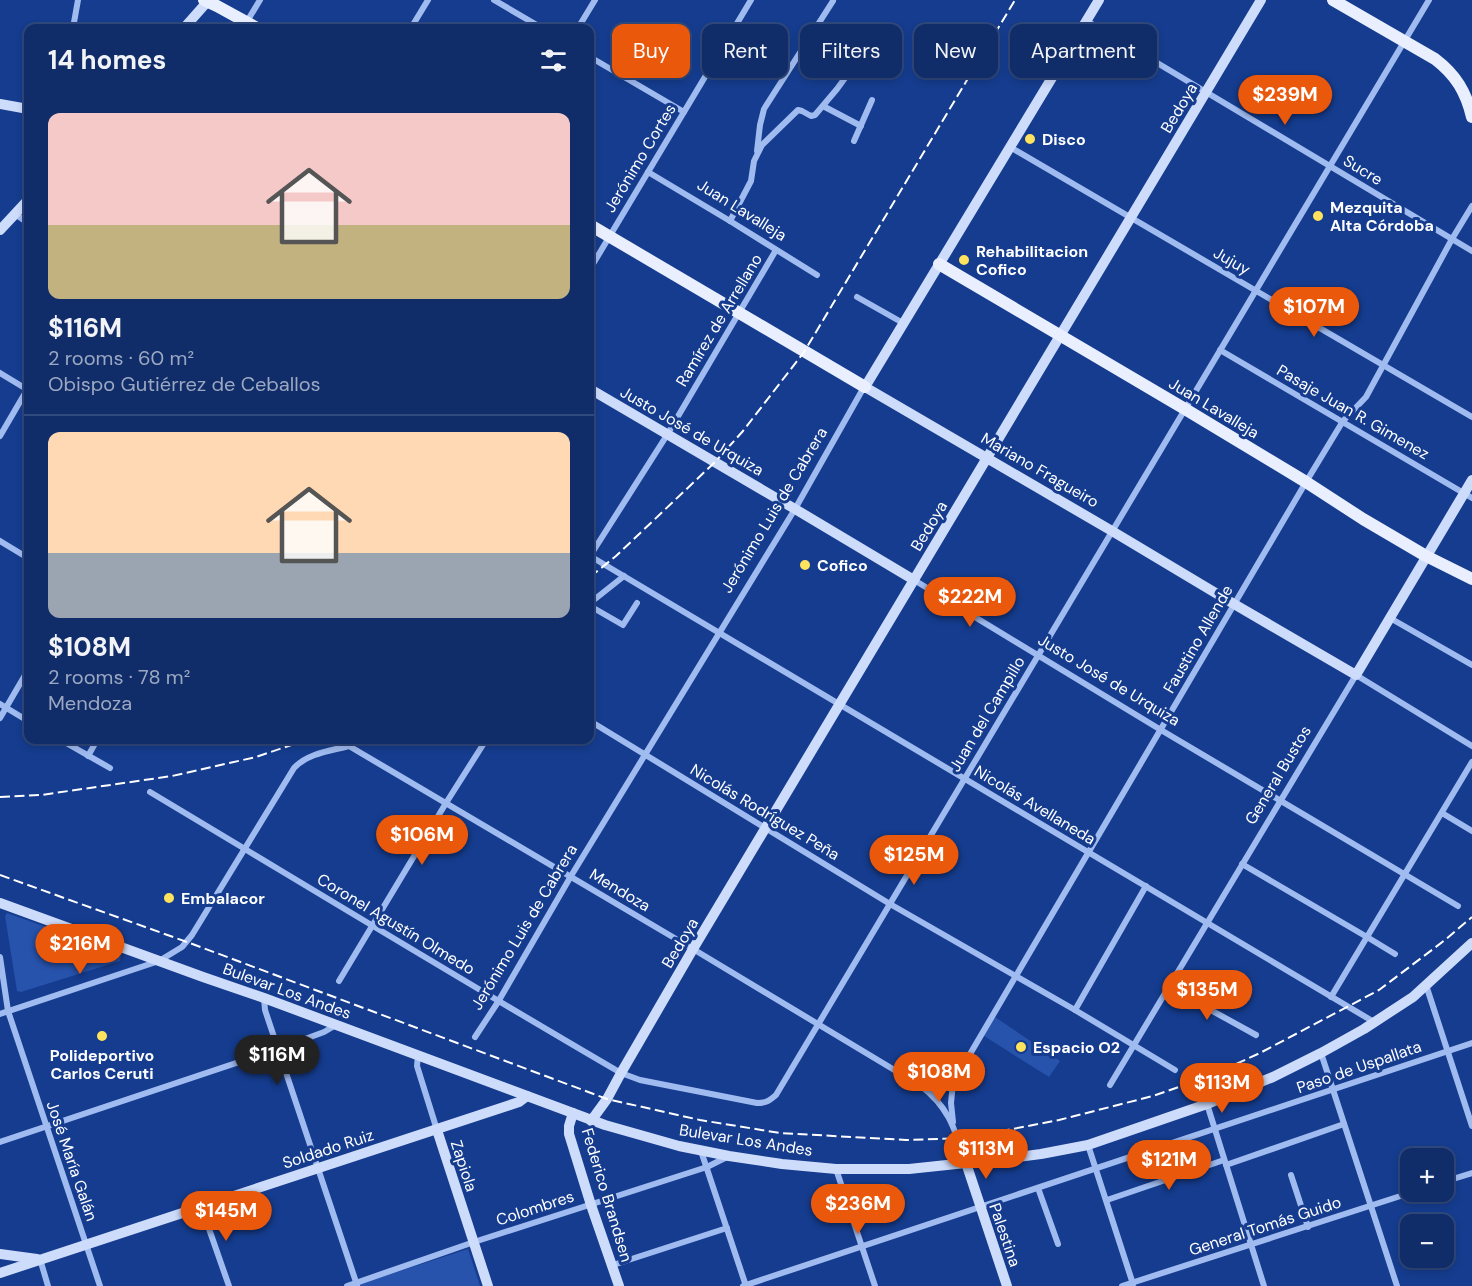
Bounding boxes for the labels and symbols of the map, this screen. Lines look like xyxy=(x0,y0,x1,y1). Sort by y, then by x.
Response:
pin: $239M xyxy=(1243,75,1327,126)
street label: Bedoya xyxy=(1156,79,1202,137)
street label: Jerónimo Cortes xyxy=(599,100,681,216)
place label: Disco xyxy=(1042,129,1086,150)
marker: Disco xyxy=(1023,132,1037,146)
street label: Sucre xyxy=(1339,150,1387,190)
street label: Juan Lavalleja xyxy=(693,174,791,246)
place label: Mezquita Alta Córdoba xyxy=(1330,197,1434,236)
marker: Mezquita Alta Córdoba xyxy=(1311,209,1325,223)
place label: Rehabilitacion Cofico xyxy=(976,241,1088,280)
street label: Jujuy xyxy=(1210,242,1254,280)
street label: Ramírez de Arrellano xyxy=(671,250,767,390)
marker: Rehabilitacion Cofico xyxy=(957,253,971,267)
pin: $107M xyxy=(1272,287,1356,338)
street label: Pasaje Juan R. Gimenez xyxy=(1273,360,1433,464)
street label: Juan Lavalleja xyxy=(1165,373,1263,443)
street label: Justo José de Urquiza xyxy=(617,381,767,481)
street label: Jerónimo Luis de Cabrera xyxy=(716,423,832,597)
street label: Mariano Fragueiro xyxy=(977,428,1103,512)
street label: Bedoya xyxy=(906,497,952,555)
place label: Cofico xyxy=(817,555,868,576)
marker: Cofico xyxy=(798,558,812,572)
pin: $222M xyxy=(928,577,1012,628)
street label: Faustino Allende xyxy=(1158,581,1238,697)
street label: Justo José de Urquiza xyxy=(1034,629,1184,731)
street label: Juan del Campillo xyxy=(944,652,1030,776)
street label: General Bustos xyxy=(1240,722,1316,828)
street label: Nicolás Rodríguez Peña xyxy=(686,759,844,865)
street label: Nicolás Avellaneda xyxy=(971,760,1099,850)
pin: $106M xyxy=(380,815,464,866)
pin: $125M xyxy=(872,835,956,886)
street label: Jerónimo Luis de Cabrera xyxy=(466,840,582,1014)
street label: Mendoza xyxy=(586,864,654,916)
street label: Coronel Agustín Olmedo xyxy=(313,868,479,980)
place label: Embalacor xyxy=(181,888,265,909)
marker: Embalacor xyxy=(162,891,176,905)
street label: Bedoya xyxy=(657,914,703,972)
pin: $216M xyxy=(38,924,122,975)
street label: Bulevar Los Andes xyxy=(220,958,354,1024)
pin: $135M xyxy=(1165,970,1249,1021)
marker: Polideportivo Carlos Ceruti xyxy=(95,1029,109,1043)
pin: $116M xyxy=(235,1035,319,1086)
street label: Paso de Uspallata xyxy=(1294,1036,1424,1098)
place label: Espacio O2 xyxy=(1033,1037,1120,1058)
marker: Espacio O2 xyxy=(1014,1040,1028,1054)
place label: Polideportivo Carlos Ceruti xyxy=(50,1045,154,1084)
pin: $108M xyxy=(897,1052,981,1103)
pin: $113M xyxy=(1180,1063,1264,1114)
street label: José María Galán xyxy=(42,1098,102,1224)
street label: Bulevar Los Andes xyxy=(678,1119,814,1161)
street label: Soldado Ruiz xyxy=(280,1124,376,1174)
street label: Federico Brandsen xyxy=(577,1126,637,1264)
pin: $113M xyxy=(944,1129,1028,1180)
street label: Zapiola xyxy=(446,1138,482,1194)
pin: $121M xyxy=(1127,1140,1211,1191)
pin: $236M xyxy=(816,1184,900,1235)
street label: Colombres xyxy=(493,1185,577,1231)
pin: $145M xyxy=(184,1191,268,1242)
street label: General Tomás Guido xyxy=(1186,1191,1344,1261)
street label: Palestina xyxy=(984,1200,1026,1270)

